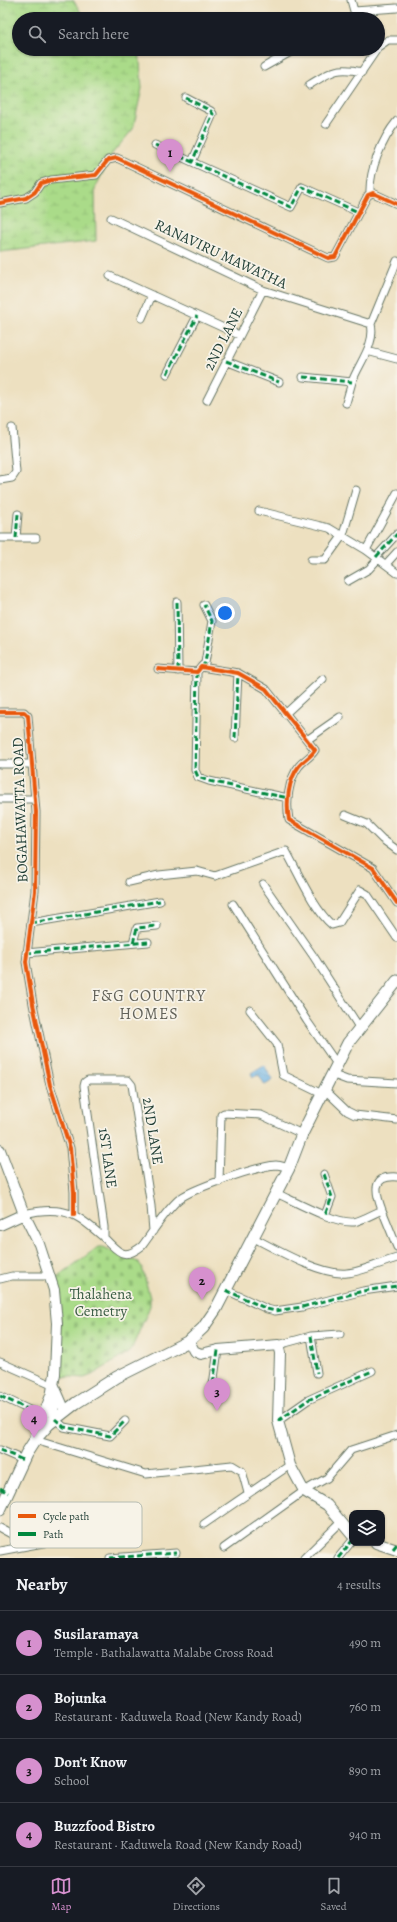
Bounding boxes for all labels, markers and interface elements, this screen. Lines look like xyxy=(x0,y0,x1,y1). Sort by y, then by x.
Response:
search box xyxy=(12,12,385,56)
icon: search xyxy=(26,23,48,45)
text: Search here xyxy=(58,24,129,44)
pin: 1 xyxy=(157,139,183,172)
street label: RANAVIRU MAWATHA xyxy=(152,215,291,294)
street label: 2ND LANE xyxy=(199,304,247,374)
your location xyxy=(215,603,235,623)
street label: BOGAHAWATTA ROAD xyxy=(7,737,33,883)
district label: F&G COUNTRY HOMES xyxy=(92,985,206,1025)
street label: 2ND LANE xyxy=(138,1096,168,1166)
street label: 1ST LANE xyxy=(94,1127,122,1189)
pin: 2 xyxy=(189,1267,215,1300)
park label: Thalahena Cemetry xyxy=(70,1284,132,1321)
pin: 3 xyxy=(204,1378,230,1411)
pin: 4 xyxy=(21,1405,47,1438)
legend xyxy=(10,1502,142,1548)
text: Cycle path xyxy=(43,1509,90,1524)
map controls xyxy=(349,1510,385,1546)
button: layers xyxy=(349,1510,385,1546)
text: Path xyxy=(43,1527,64,1542)
text: Nearby xyxy=(16,1573,67,1596)
text: 4 results xyxy=(337,1576,381,1593)
text: Susilaramaya xyxy=(54,1624,139,1644)
text: 1 xyxy=(27,1634,31,1651)
text: 490 m xyxy=(349,1634,381,1651)
text: Temple · Bathalawatta Malabe Cross Road xyxy=(54,1644,273,1661)
text: Bojunka xyxy=(54,1688,107,1708)
text: 2 xyxy=(26,1698,32,1715)
text: 760 m xyxy=(349,1698,381,1715)
text: Restaurant · Kaduwela Road (New Kandy Road) xyxy=(54,1708,302,1725)
text: Don't Know xyxy=(54,1752,127,1772)
text: 3 xyxy=(26,1762,32,1779)
text: 890 m xyxy=(348,1762,381,1779)
text: School xyxy=(54,1772,89,1789)
text: Buzzfood Bistro xyxy=(54,1816,155,1836)
text: 4 xyxy=(26,1826,32,1843)
text: 940 m xyxy=(349,1826,381,1843)
text: Restaurant · Kaduwela Road (New Kandy Road) xyxy=(54,1836,302,1853)
tab: Map xyxy=(50,1875,72,1914)
tab: Directions xyxy=(173,1875,220,1914)
tab: Saved xyxy=(321,1875,347,1914)

